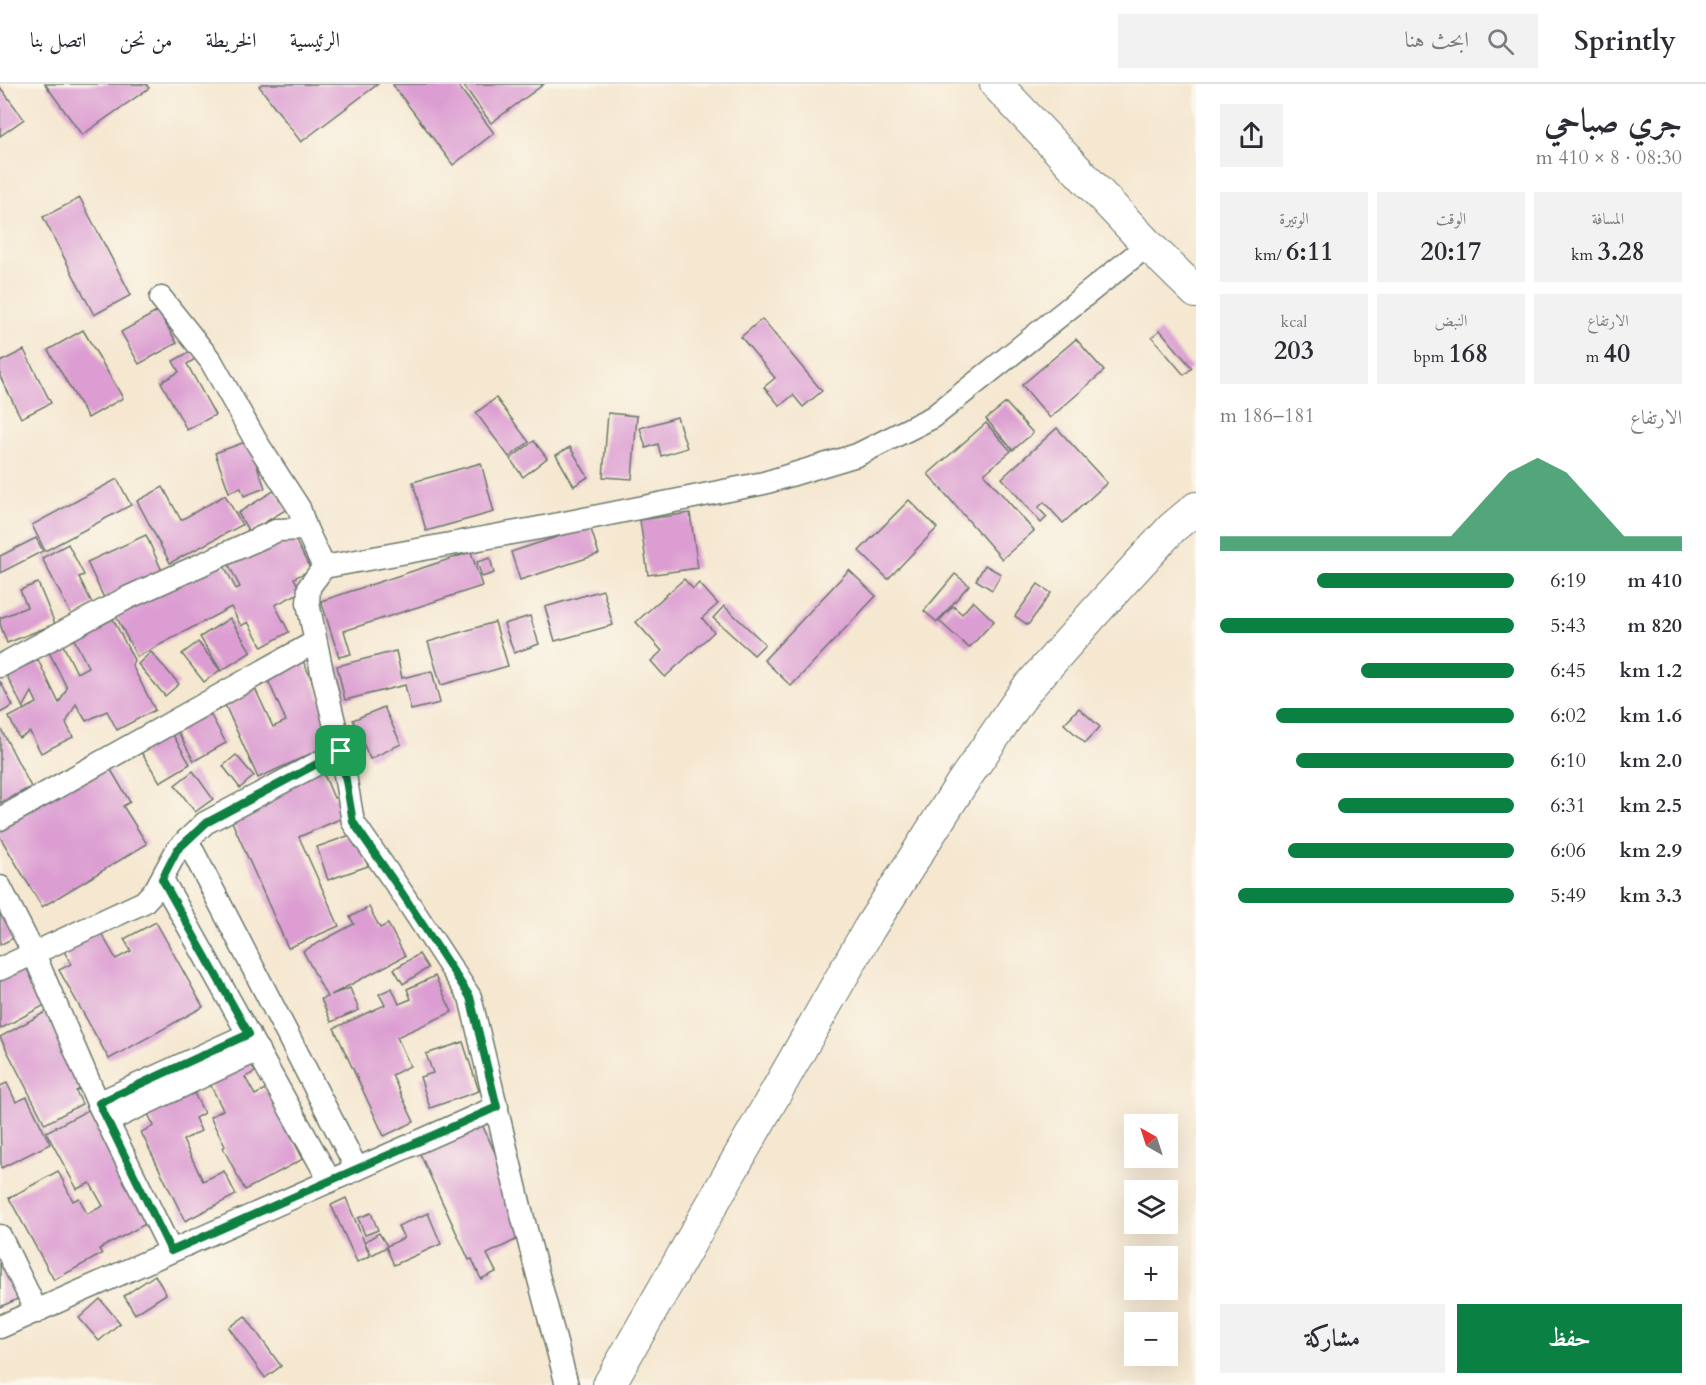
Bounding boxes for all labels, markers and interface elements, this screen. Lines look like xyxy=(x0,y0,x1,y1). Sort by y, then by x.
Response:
search box xyxy=(1118,14,1538,68)
text: Sprintly xyxy=(1574,22,1676,60)
text: ابحث هنا xyxy=(1404,25,1469,55)
icon: search xyxy=(1484,25,1517,58)
text: اتصل بنا xyxy=(30,26,86,55)
text: من نحن xyxy=(119,26,173,55)
text: الخريطة xyxy=(206,26,257,55)
text: الرئيسية xyxy=(290,26,340,55)
text: جري صباحي xyxy=(1544,99,1682,144)
button: share xyxy=(1220,104,1283,167)
text: 08:30 · 8 × 410 m xyxy=(1536,144,1682,171)
text: الوتيرة xyxy=(1279,208,1309,230)
text: الوقت xyxy=(1436,208,1466,230)
text: المسافة xyxy=(1592,208,1624,230)
text: 6:11 xyxy=(1286,234,1334,269)
text: 20:17 xyxy=(1421,234,1481,269)
text: 3.28 xyxy=(1597,234,1645,269)
text: /km xyxy=(1254,244,1286,266)
text: km xyxy=(1571,244,1597,266)
text: النبض xyxy=(1435,310,1467,332)
text: الارتفاع xyxy=(1587,310,1629,332)
text: kcal xyxy=(1281,311,1307,333)
text: 203 xyxy=(1274,333,1314,368)
text: 168 xyxy=(1448,336,1488,371)
text: 40 xyxy=(1604,336,1630,371)
text: bpm xyxy=(1414,346,1448,368)
text: m xyxy=(1586,346,1604,368)
text: 181–186 m xyxy=(1220,402,1315,429)
text: الارتفاع xyxy=(1630,404,1682,431)
text: 6:19 xyxy=(1550,567,1586,594)
text: 410 m xyxy=(1627,567,1682,594)
text: 5:43 xyxy=(1550,612,1586,639)
text: 820 m xyxy=(1627,612,1682,639)
text: 6:45 xyxy=(1550,657,1586,684)
text: 1.2 km xyxy=(1619,657,1682,684)
text: 6:02 xyxy=(1550,702,1586,729)
text: 1.6 km xyxy=(1619,702,1682,729)
pin xyxy=(315,725,366,776)
icon: arrive xyxy=(324,734,357,767)
text: 6:10 xyxy=(1550,747,1586,774)
text: 2.0 km xyxy=(1619,747,1682,774)
text: 6:31 xyxy=(1550,792,1586,819)
text: 2.5 km xyxy=(1619,792,1682,819)
text: 6:06 xyxy=(1550,837,1586,864)
text: 2.9 km xyxy=(1619,837,1682,864)
text: 5:49 xyxy=(1550,882,1586,909)
text: 3.3 km xyxy=(1619,882,1682,909)
north arrow xyxy=(1124,1114,1178,1168)
map controls xyxy=(1124,1114,1178,1366)
button: layers xyxy=(1124,1180,1178,1234)
button: + xyxy=(1124,1246,1178,1300)
button: مشاركة xyxy=(1220,1304,1445,1373)
button: حفظ xyxy=(1457,1304,1682,1373)
button: − xyxy=(1124,1312,1178,1366)

